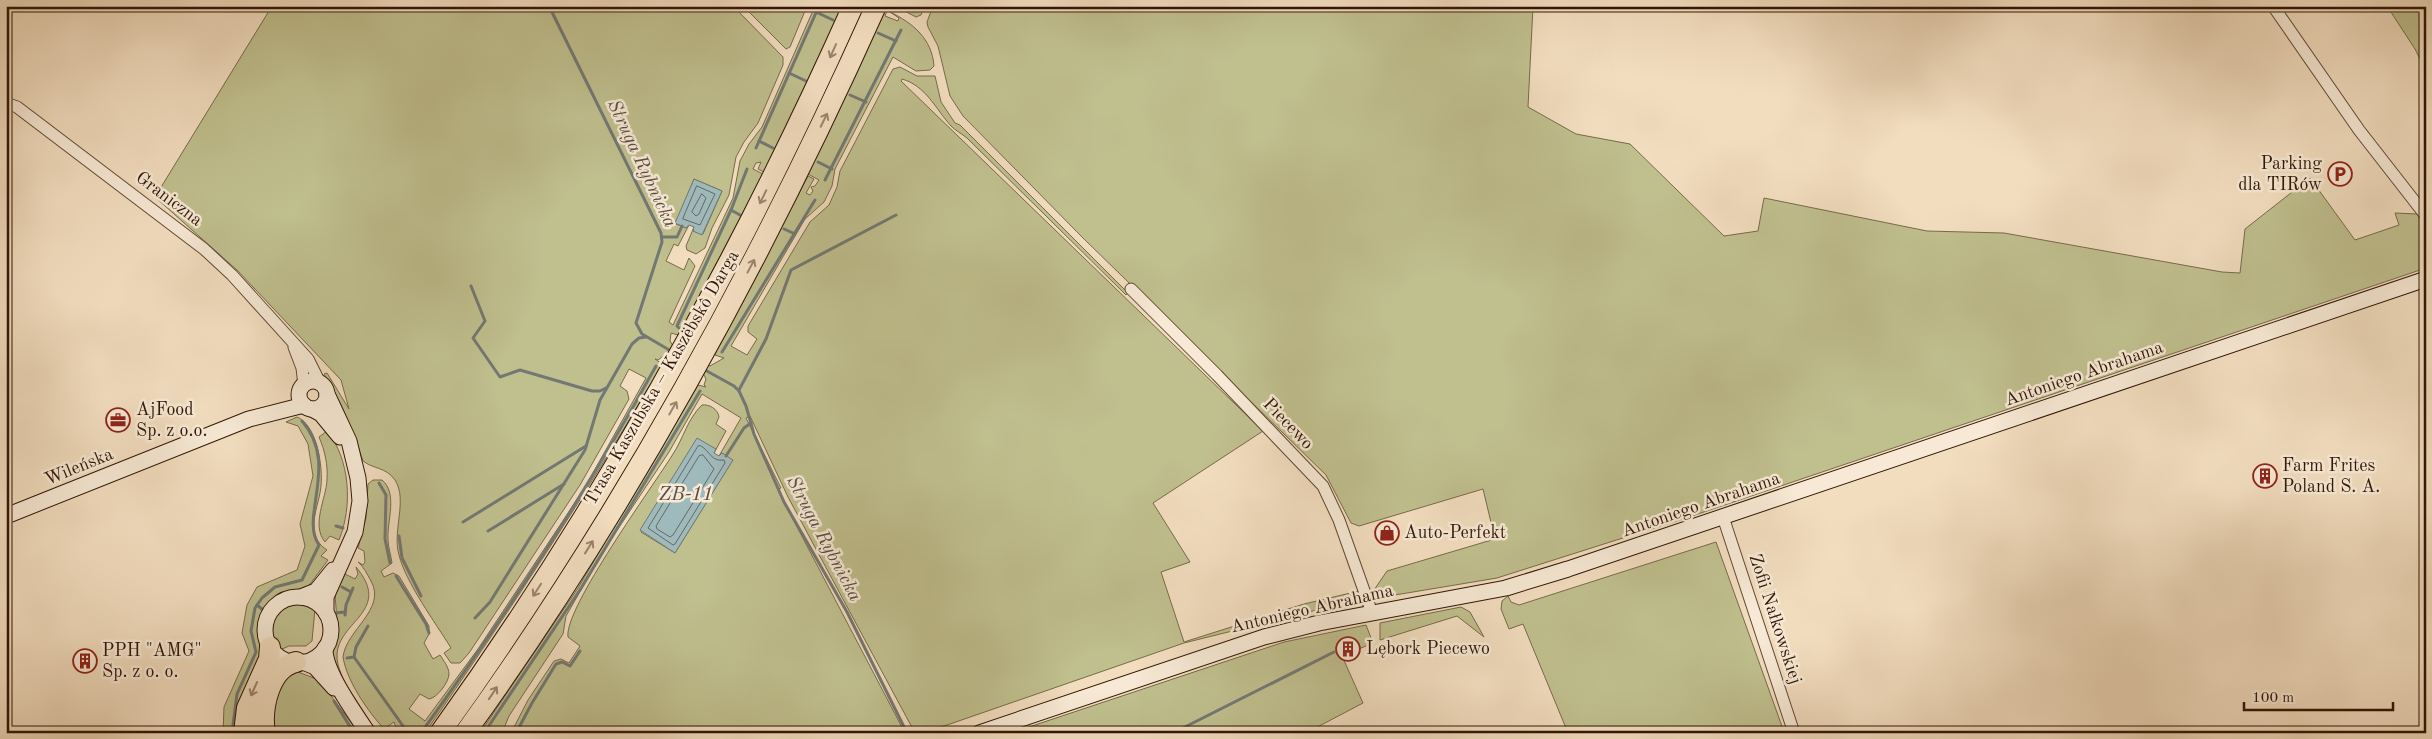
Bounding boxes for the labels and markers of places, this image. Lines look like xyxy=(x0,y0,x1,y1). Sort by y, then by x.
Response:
place label: Parking dla TIRów xyxy=(2238,155,2322,194)
parking icon: Parking dla TIRów xyxy=(2327,161,2353,187)
place label: AjFood Sp. z o.o. xyxy=(136,401,207,440)
office icon: AjFood Sp. z o.o. xyxy=(105,407,131,433)
place label: Farm Frites Poland S. A. xyxy=(2282,457,2380,496)
building icon: Farm Frites Poland S. A. xyxy=(2252,463,2278,489)
shop icon: Auto-Perfekt xyxy=(1374,520,1400,546)
place label: Auto-Perfekt xyxy=(1404,524,1506,542)
building icon: Lębork Piecewo xyxy=(1335,636,1361,662)
place label: Lębork Piecewo xyxy=(1366,640,1490,658)
place label: PPH "AMG" Sp. z o. o. xyxy=(102,642,202,681)
building icon: PPH "AMG" Sp. z o. o. xyxy=(72,648,98,674)

